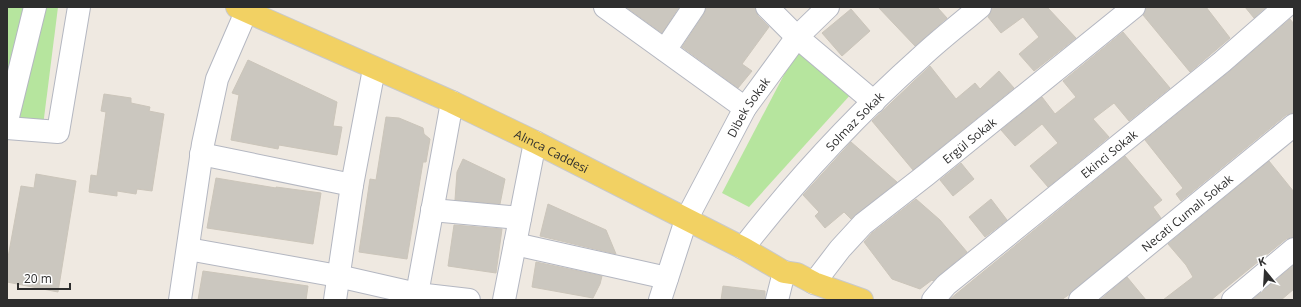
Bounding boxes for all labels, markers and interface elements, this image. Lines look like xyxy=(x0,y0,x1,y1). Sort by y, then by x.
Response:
street label: Dibek Sokak xyxy=(723,73,774,140)
street label: Solmaz Sokak xyxy=(822,87,888,154)
street label: Ergül Sokak xyxy=(939,113,1000,167)
street label: Alınca Caddesi xyxy=(512,125,592,177)
street label: Ekinci Sokak xyxy=(1077,125,1141,182)
street label: Necati Cumalı Sokak xyxy=(1137,170,1237,255)
north arrow xyxy=(1245,251,1285,291)
text: K xyxy=(1256,253,1268,269)
scale bar xyxy=(18,265,70,291)
text: 20 m xyxy=(24,270,52,287)

